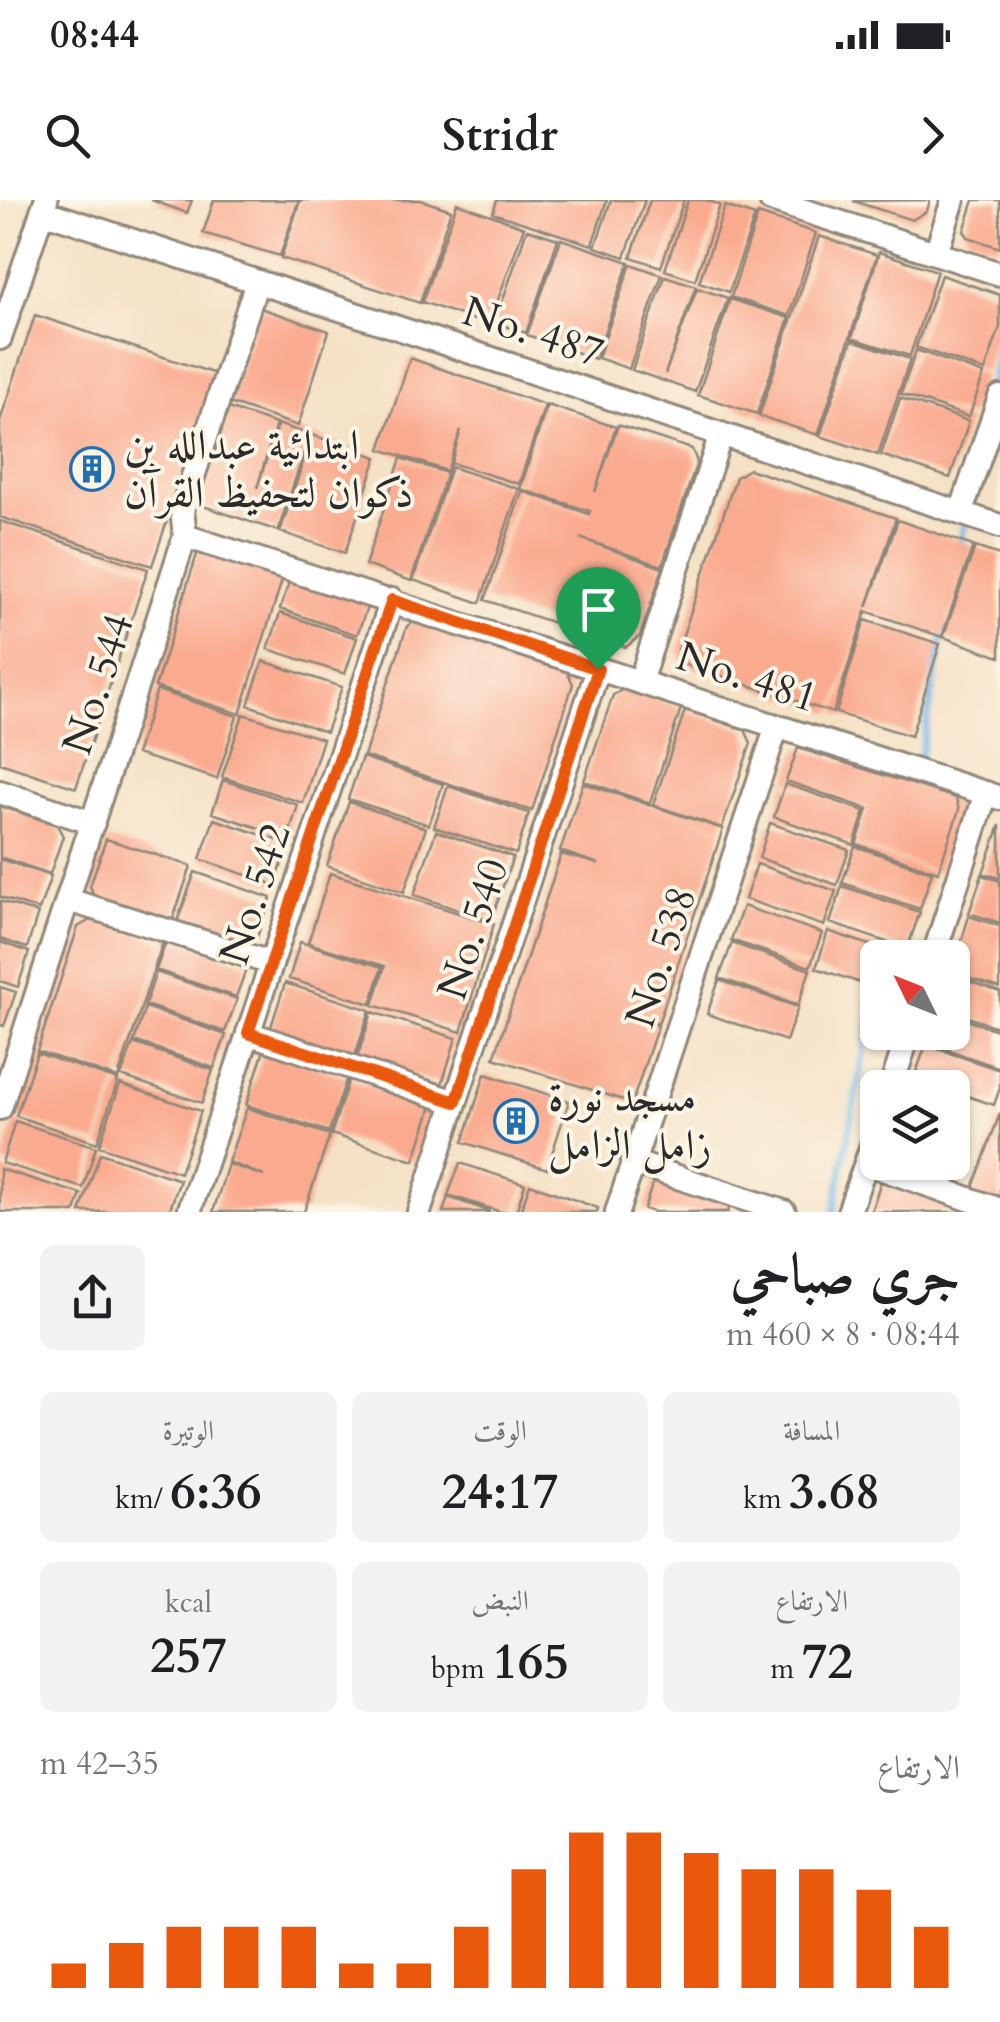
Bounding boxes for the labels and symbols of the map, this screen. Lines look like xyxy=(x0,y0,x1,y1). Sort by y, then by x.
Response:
street label: No. 487 xyxy=(455,282,611,382)
place label: ابتدائية عبدالله بن ذكوان لتحفيظ القرآن xyxy=(124,417,413,522)
building icon: ابتدائية عبدالله بن ذكوان لتحفيظ القرآن xyxy=(69,446,115,492)
pin xyxy=(556,567,641,670)
street label: No. 544 xyxy=(48,606,148,762)
street label: No. 481 xyxy=(669,627,825,727)
street label: No. 542 xyxy=(205,816,305,972)
street label: No. 540 xyxy=(423,851,523,1007)
street label: No. 538 xyxy=(611,879,711,1035)
north arrow xyxy=(860,940,970,1050)
place label: مسجد نورة زامل الزامل xyxy=(548,1069,712,1174)
building icon: مسجد نورة زامل الزامل xyxy=(493,1098,539,1144)

